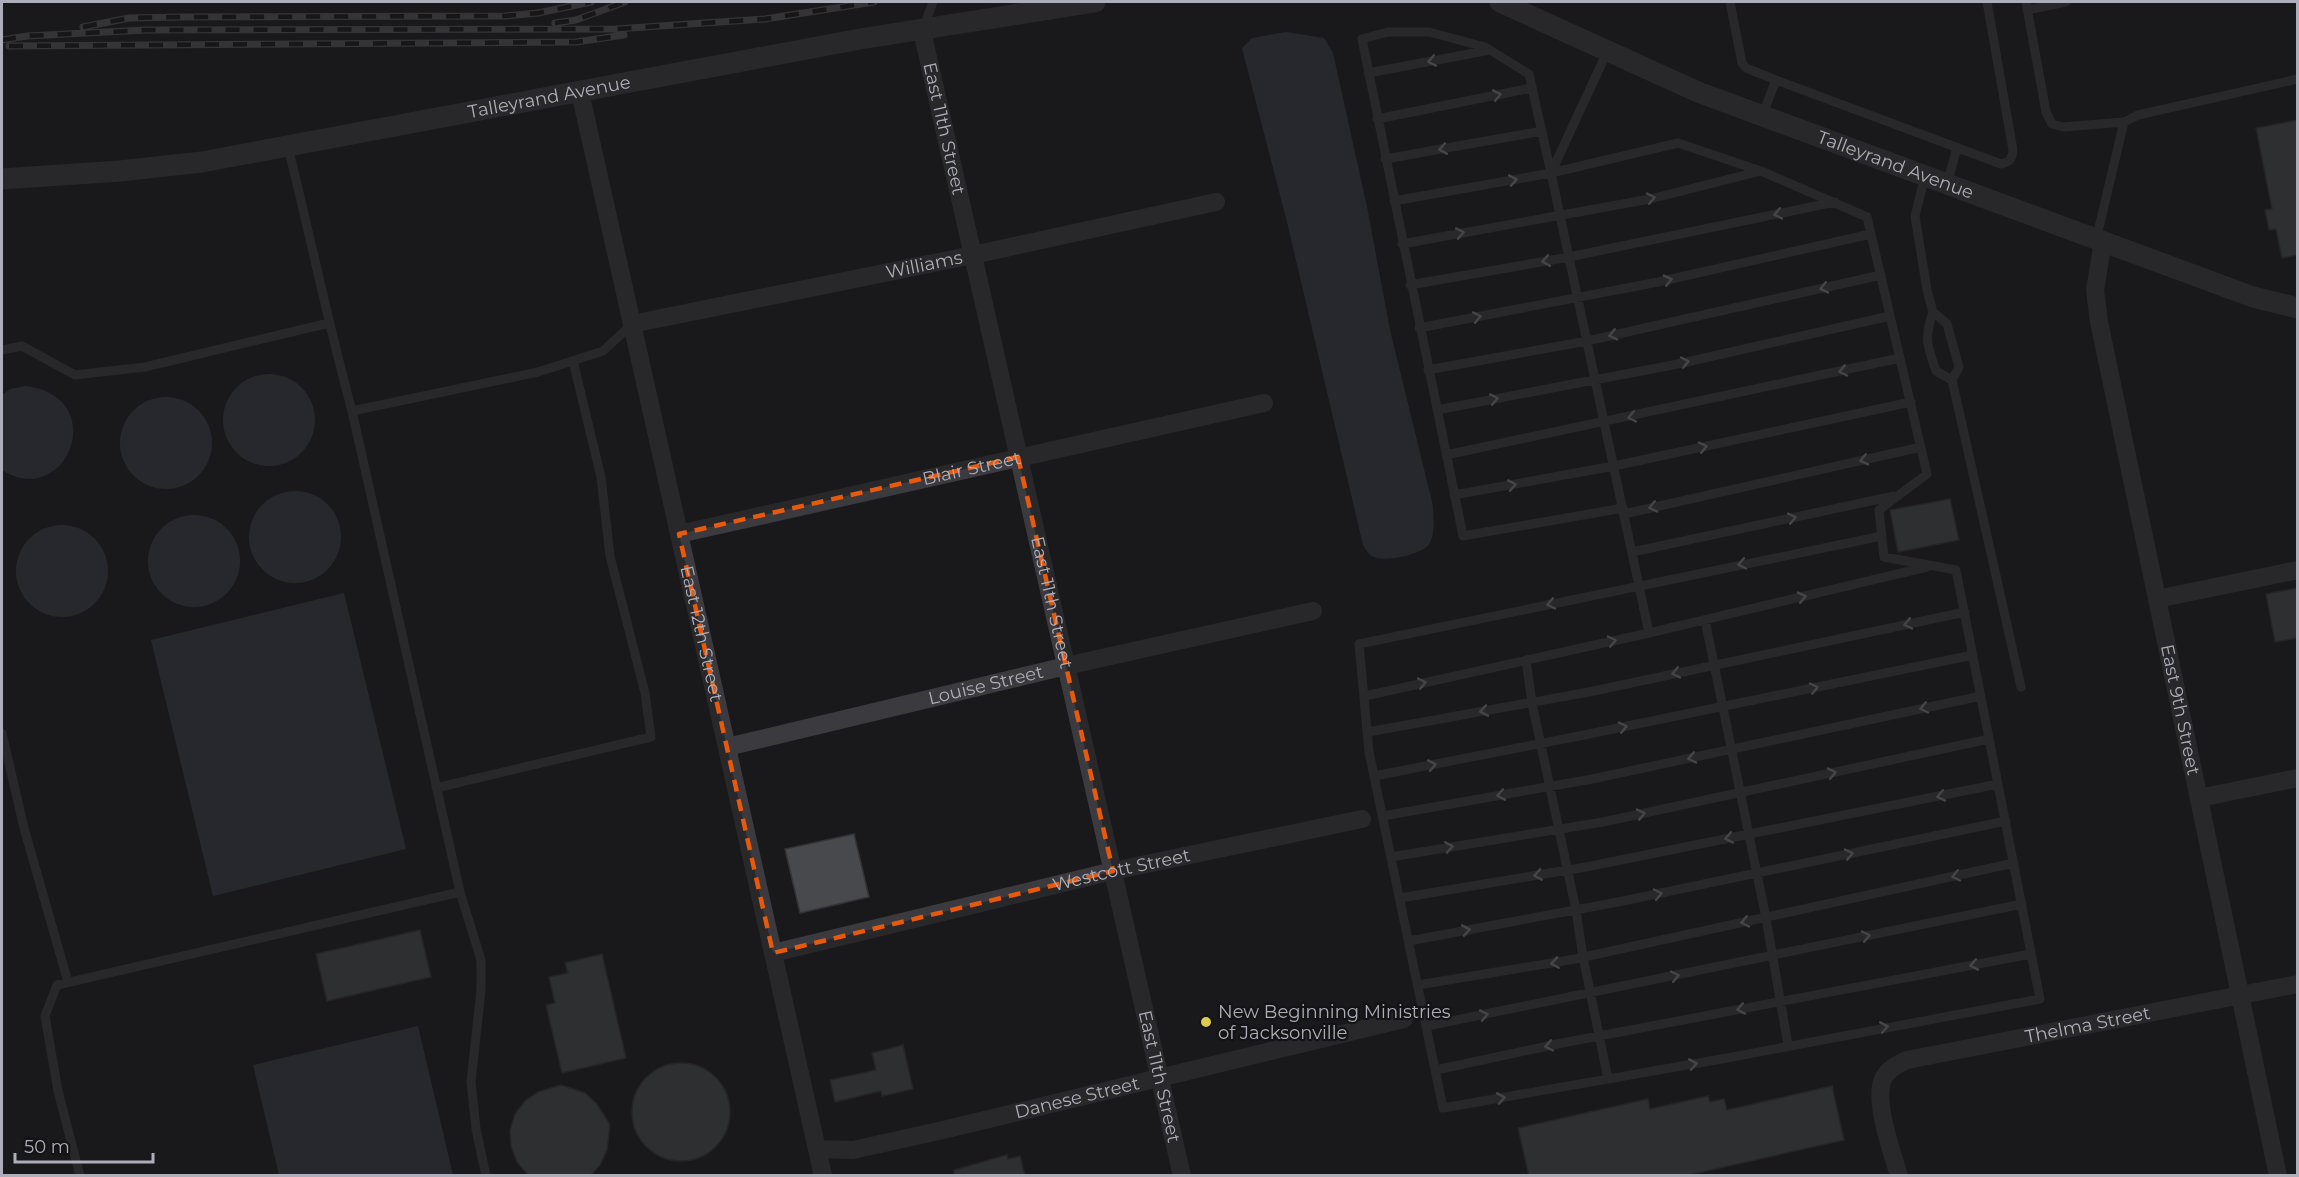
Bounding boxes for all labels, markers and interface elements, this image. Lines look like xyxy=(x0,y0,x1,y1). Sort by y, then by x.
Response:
one-way arrow xyxy=(1428,54,1438,67)
street label: East 11th Street xyxy=(918,60,970,197)
street label: Talleyrand Avenue xyxy=(466,71,632,123)
one-way arrow xyxy=(1491,89,1501,102)
street label: Talleyrand Avenue xyxy=(1814,126,1977,204)
one-way arrow xyxy=(1438,142,1448,155)
one-way arrow xyxy=(1508,174,1518,187)
one-way arrow xyxy=(1646,192,1656,205)
one-way arrow xyxy=(1773,207,1783,220)
one-way arrow xyxy=(1455,228,1464,240)
street label: Williams xyxy=(884,246,964,283)
one-way arrow xyxy=(1541,255,1551,267)
one-way arrow xyxy=(1663,274,1673,287)
one-way arrow xyxy=(1819,280,1829,293)
one-way arrow xyxy=(1471,311,1481,324)
one-way arrow xyxy=(1608,328,1618,341)
one-way arrow xyxy=(1680,356,1690,369)
one-way arrow xyxy=(1838,363,1848,376)
one-way arrow xyxy=(1489,393,1499,406)
one-way arrow xyxy=(1627,409,1637,422)
one-way arrow xyxy=(1698,441,1708,454)
street label: Blair Street xyxy=(920,447,1023,490)
one-way arrow xyxy=(1859,452,1869,465)
one-way arrow xyxy=(1507,479,1517,492)
one-way arrow xyxy=(1648,500,1658,513)
one-way arrow xyxy=(1787,512,1797,525)
street label: East 11th Street xyxy=(1026,534,1077,671)
one-way arrow xyxy=(1738,557,1748,570)
street label: East 12th Street xyxy=(675,563,727,704)
one-way arrow xyxy=(1797,591,1807,604)
one-way arrow xyxy=(1547,597,1557,610)
one-way arrow xyxy=(1903,617,1913,630)
one-way arrow xyxy=(1607,636,1617,649)
street label: East 9th Street xyxy=(2156,642,2205,777)
street label: Louise Street xyxy=(926,661,1045,710)
one-way arrow xyxy=(1671,666,1681,679)
one-way arrow xyxy=(1417,678,1427,691)
one-way arrow xyxy=(1809,682,1819,695)
one-way arrow xyxy=(1919,701,1929,714)
one-way arrow xyxy=(1480,704,1490,717)
one-way arrow xyxy=(1618,721,1628,734)
one-way arrow xyxy=(1687,751,1697,764)
one-way arrow xyxy=(1427,759,1436,771)
one-way arrow xyxy=(1826,767,1836,780)
one-way arrow xyxy=(1496,788,1506,801)
one-way arrow xyxy=(1936,788,1946,801)
one-way arrow xyxy=(1636,808,1646,821)
one-way arrow xyxy=(1724,831,1734,844)
one-way arrow xyxy=(1444,842,1454,854)
street label: Westcott Street xyxy=(1050,844,1192,896)
one-way arrow xyxy=(1843,848,1853,861)
one-way arrow xyxy=(1533,869,1542,881)
one-way arrow xyxy=(1952,869,1962,882)
one-way arrow xyxy=(1653,888,1663,901)
one-way arrow xyxy=(1741,915,1751,928)
one-way arrow xyxy=(1461,924,1471,937)
one-way arrow xyxy=(1861,931,1871,944)
one-way arrow xyxy=(1550,956,1559,968)
one-way arrow xyxy=(1969,958,1979,971)
one-way arrow xyxy=(1670,970,1680,983)
place label: New Beginning Ministries of Jacksonville xyxy=(1218,1001,1451,1044)
one-way arrow xyxy=(1736,1002,1746,1015)
street label: Thelma Street xyxy=(2023,1002,2152,1048)
street label: East 11th Street xyxy=(1134,1008,1185,1145)
one-way arrow xyxy=(1479,1009,1489,1022)
marker: New Beginning Ministries of Jacksonville xyxy=(1199,1015,1213,1029)
one-way arrow xyxy=(1879,1021,1889,1034)
one-way arrow xyxy=(1545,1039,1555,1052)
one-way arrow xyxy=(1688,1058,1698,1071)
street label: Danese Street xyxy=(1012,1072,1141,1123)
one-way arrow xyxy=(1496,1092,1506,1104)
scale bar xyxy=(15,1126,153,1164)
text: 50 m xyxy=(24,1136,70,1158)

